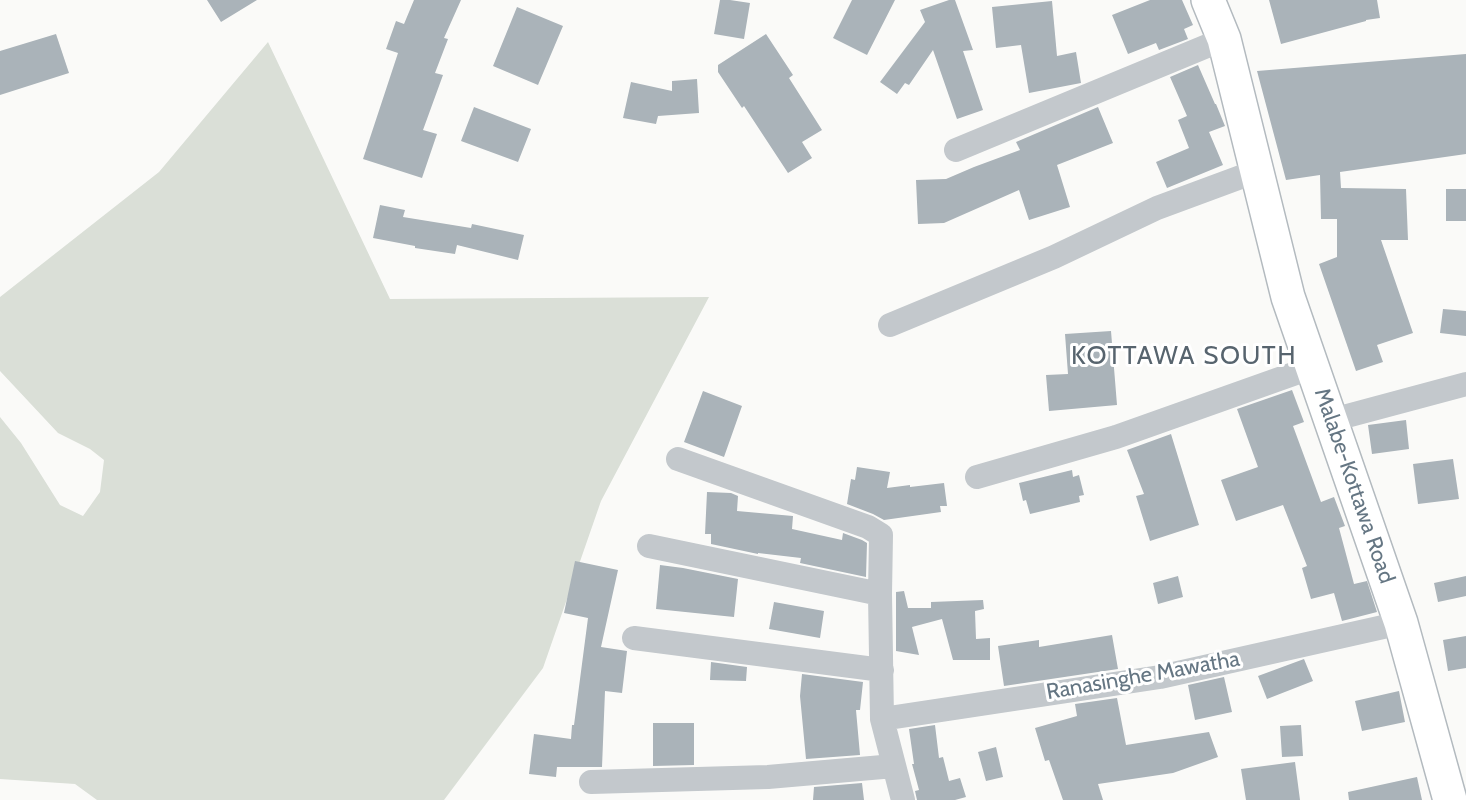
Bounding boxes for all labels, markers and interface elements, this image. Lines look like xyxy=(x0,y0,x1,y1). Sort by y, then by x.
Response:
district label: KOTTAWA SOUTH xyxy=(1071,340,1297,372)
street label: Malabe-Kottawa Road xyxy=(1308,385,1400,587)
street label: Ranasinghe Mawatha xyxy=(1044,646,1242,706)

